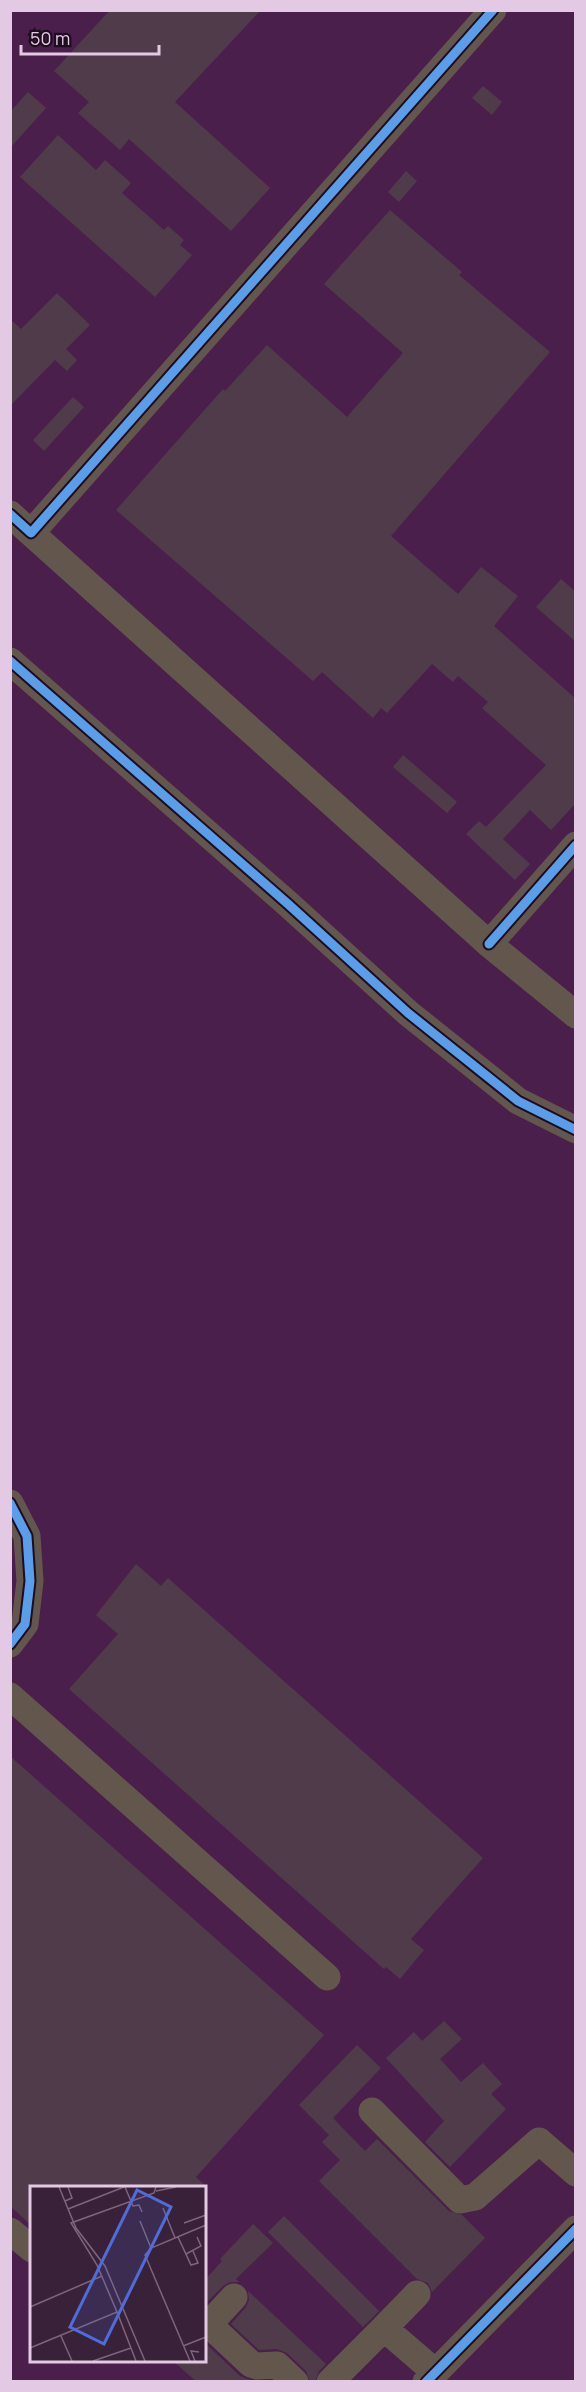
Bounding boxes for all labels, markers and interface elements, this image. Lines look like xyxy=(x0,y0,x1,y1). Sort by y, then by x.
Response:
scale bar xyxy=(21,18,159,56)
text: 50 m xyxy=(30,26,70,50)
inset map xyxy=(30,2186,206,2362)

